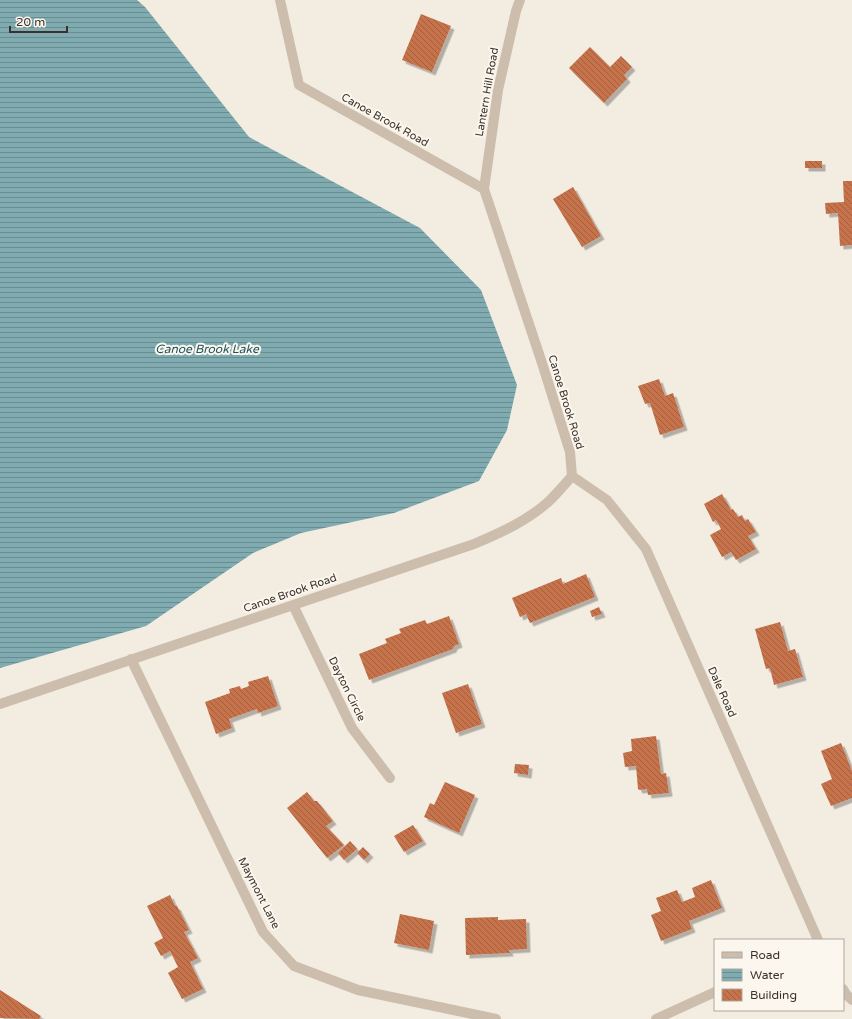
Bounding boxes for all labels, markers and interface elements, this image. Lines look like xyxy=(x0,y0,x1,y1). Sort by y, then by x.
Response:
scale bar xyxy=(10,8,67,34)
text: 20 m xyxy=(16,15,45,29)
street label: Lantern Hill Road xyxy=(473,46,501,138)
street label: Canoe Brook Road xyxy=(339,91,431,149)
water label: Canoe Brook Lake xyxy=(155,342,260,356)
street label: Canoe Brook Road xyxy=(545,353,587,451)
street label: Canoe Brook Road xyxy=(242,571,338,615)
street label: Dayton Circle xyxy=(326,655,368,723)
street label: Dale Road xyxy=(705,665,739,719)
street label: Maymont Lane xyxy=(235,855,283,931)
legend xyxy=(714,939,844,1011)
text: Road xyxy=(750,948,780,962)
text: Water xyxy=(750,968,785,982)
text: Building xyxy=(750,988,797,1002)

